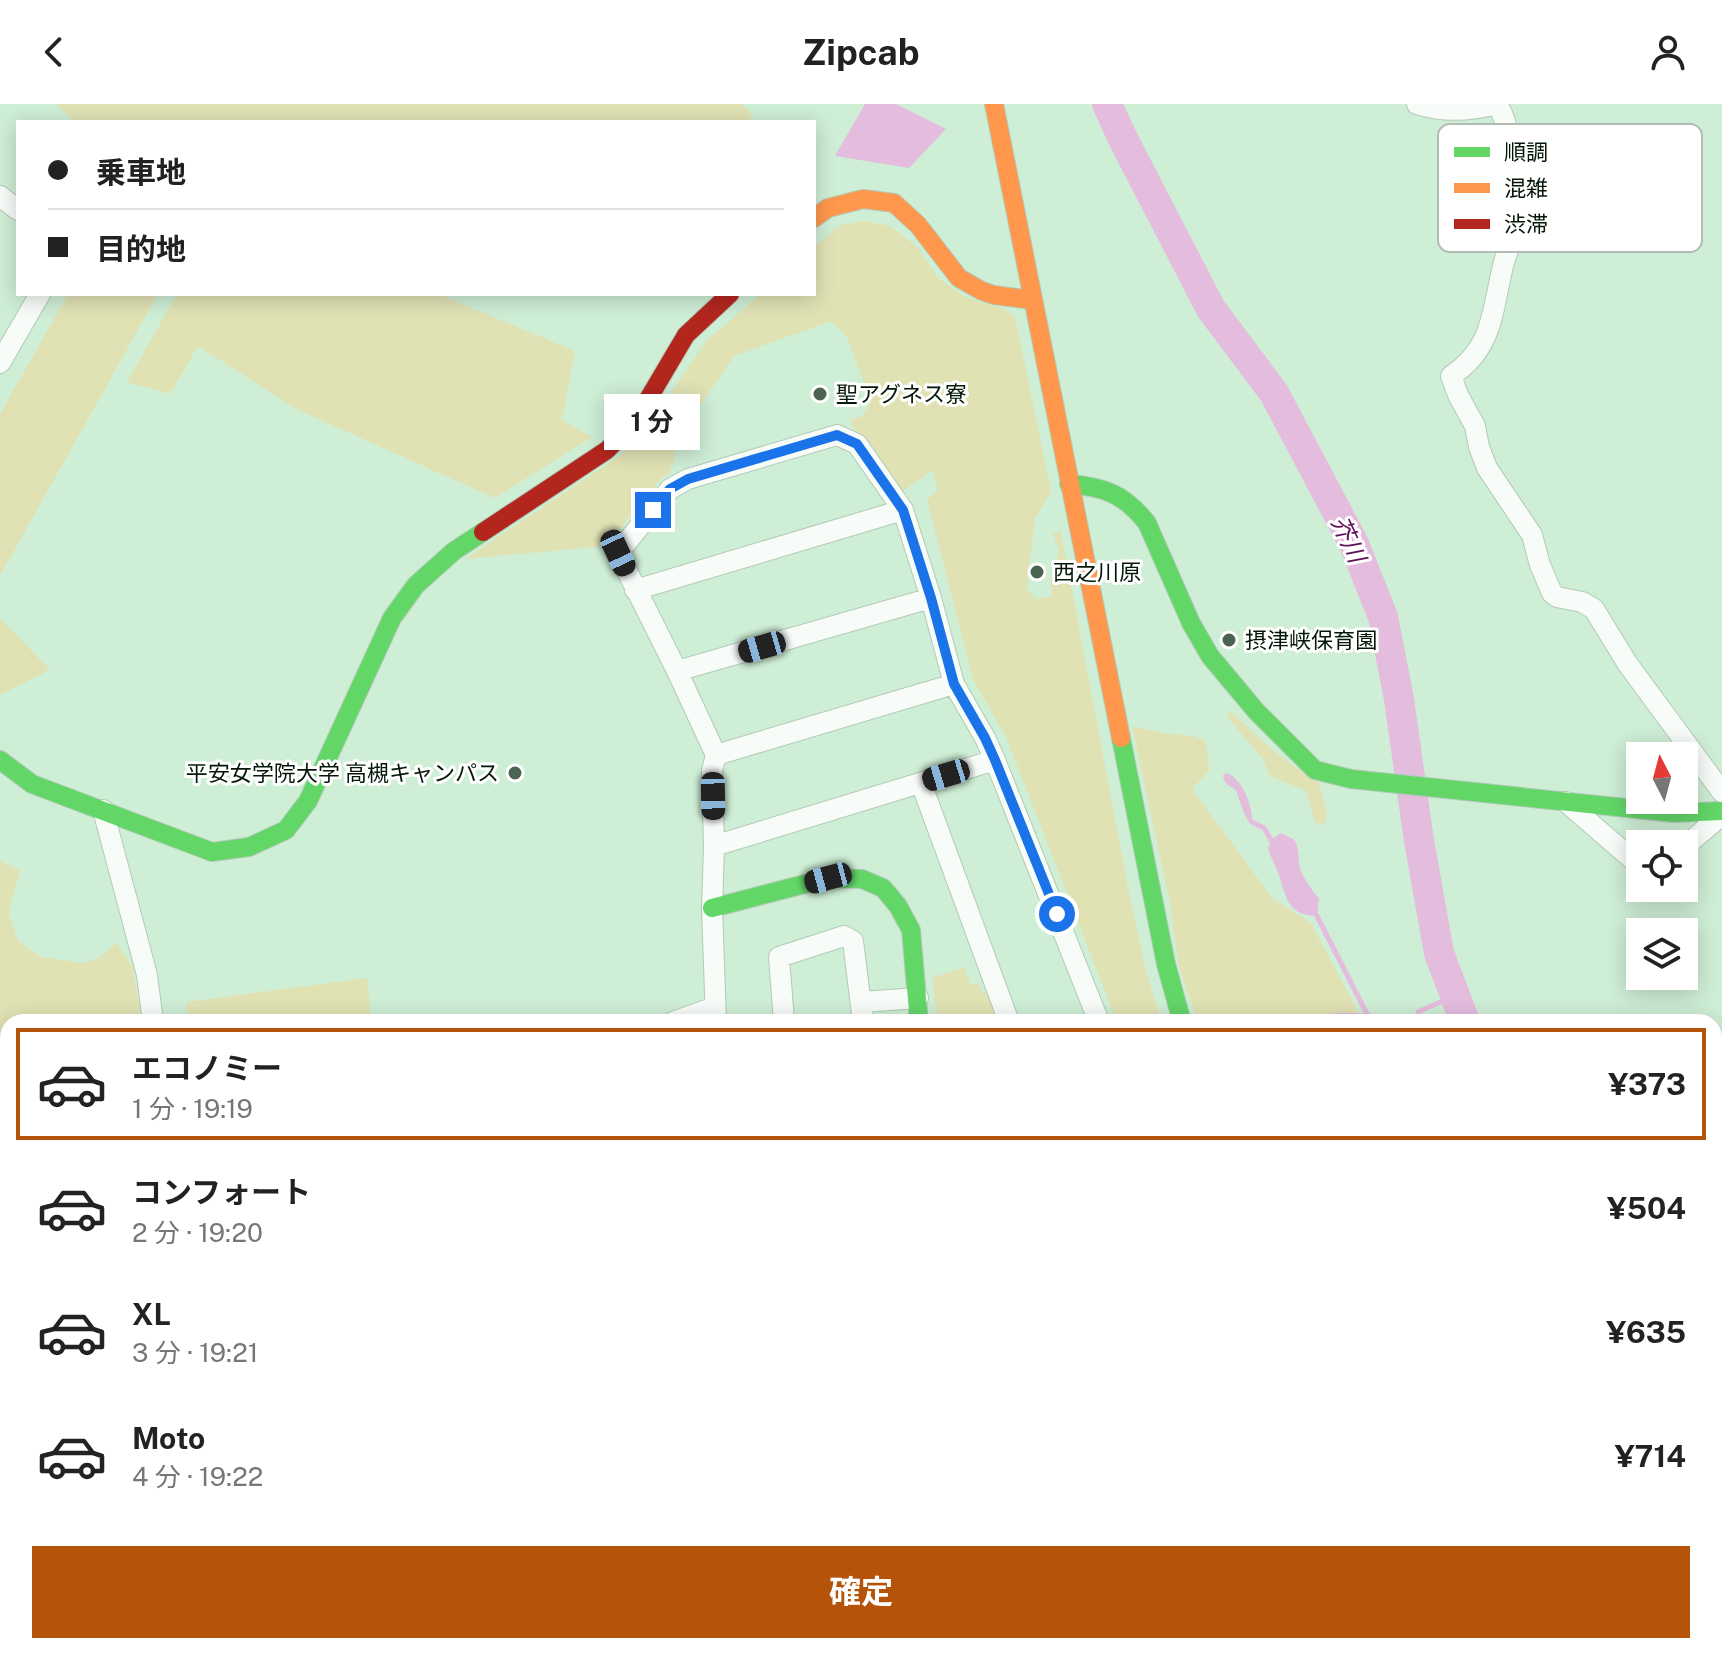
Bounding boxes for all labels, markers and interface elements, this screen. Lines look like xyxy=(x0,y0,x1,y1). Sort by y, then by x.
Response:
icon: back xyxy=(32,30,76,74)
icon: person xyxy=(1646,30,1690,74)
text: Zipcab xyxy=(802,31,920,73)
legend xyxy=(1438,124,1702,252)
text: 順調 xyxy=(1504,139,1548,165)
text: 乗車地 xyxy=(96,154,186,190)
text: 混雑 xyxy=(1504,175,1548,201)
text: 渋滞 xyxy=(1504,211,1548,237)
text: 目的地 xyxy=(96,231,186,267)
place label: 聖アグネス寮 xyxy=(836,381,967,407)
marker: 聖アグネス寮 xyxy=(811,385,829,403)
callout: 1 分 xyxy=(605,394,701,450)
text: 1 分 xyxy=(631,406,674,437)
route end xyxy=(635,492,671,528)
water label: 芥川 xyxy=(1326,511,1373,569)
car xyxy=(597,526,639,580)
place label: 西之川原 xyxy=(1053,559,1141,585)
marker: 西之川原 xyxy=(1028,563,1046,581)
place label: 摂津峡保育園 xyxy=(1245,627,1377,653)
car xyxy=(736,629,788,665)
marker: 摂津峡保育園 xyxy=(1220,631,1238,649)
north arrow xyxy=(1626,742,1698,814)
map controls xyxy=(1626,742,1698,990)
car xyxy=(920,757,972,793)
place label: 平安女学院大学 高槻キャンパス xyxy=(186,760,499,786)
marker: 平安女学院大学 高槻キャンパス xyxy=(506,764,524,782)
car xyxy=(701,772,725,820)
button: locate xyxy=(1626,830,1698,902)
car xyxy=(802,860,854,896)
route start xyxy=(1039,896,1075,932)
button: layers xyxy=(1626,918,1698,990)
icon: car xyxy=(36,1048,108,1120)
text: エコノミー xyxy=(132,1050,282,1086)
text: ¥373 xyxy=(1608,1066,1686,1102)
text: 1 分 · 19:19 xyxy=(132,1093,253,1124)
icon: car xyxy=(36,1172,108,1244)
text: コンフォート xyxy=(132,1174,311,1210)
text: ¥504 xyxy=(1607,1190,1686,1226)
text: 2 分 · 19:20 xyxy=(132,1217,263,1248)
icon: car xyxy=(36,1296,108,1368)
text: XL xyxy=(132,1296,171,1332)
text: ¥635 xyxy=(1606,1314,1686,1350)
text: 3 分 · 19:21 xyxy=(132,1337,258,1368)
icon: car xyxy=(36,1420,108,1492)
text: Moto xyxy=(132,1420,205,1456)
text: ¥714 xyxy=(1615,1438,1686,1474)
text: 4 分 · 19:22 xyxy=(132,1461,263,1492)
button: 確定 xyxy=(32,1546,1690,1638)

